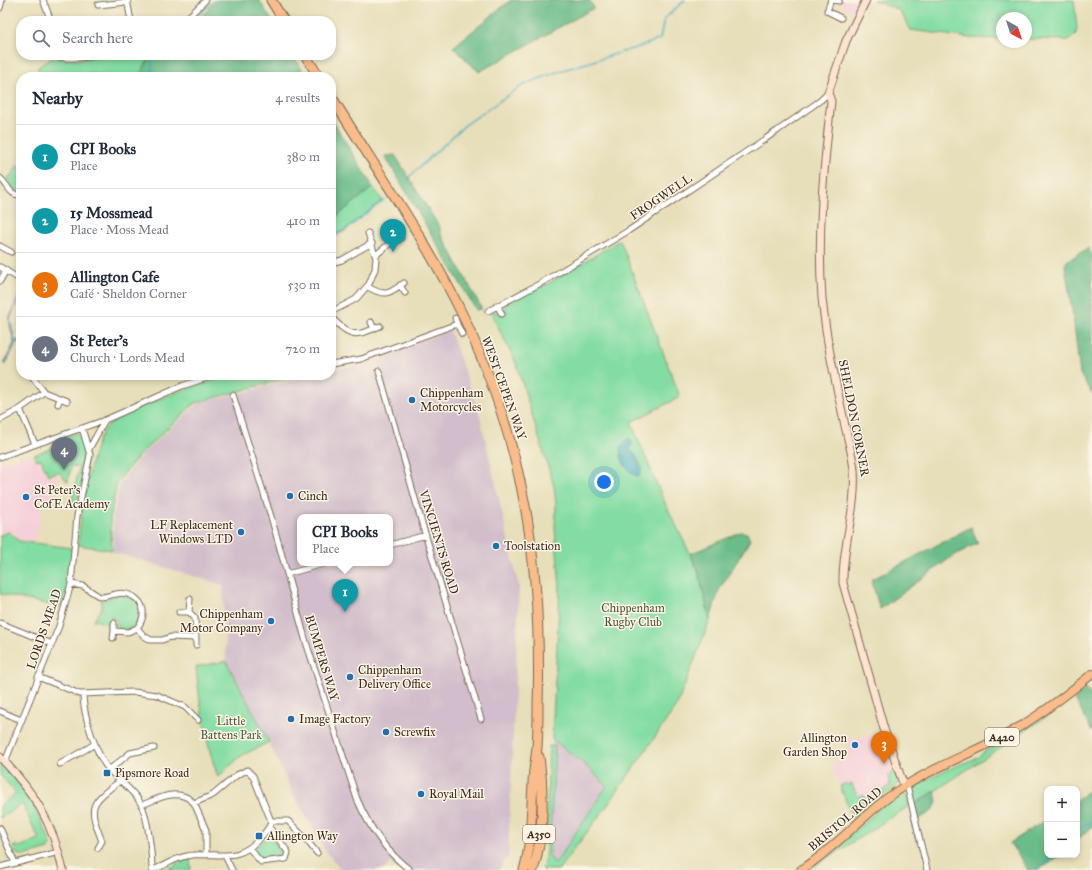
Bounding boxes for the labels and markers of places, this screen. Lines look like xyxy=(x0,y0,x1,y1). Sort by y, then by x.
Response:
pin: 2 xyxy=(380,219,406,252)
place label: Chippenham Motorcycles xyxy=(420,386,483,414)
marker: Chippenham Motorcycles xyxy=(407,395,417,405)
pin: 4 xyxy=(51,437,77,470)
place label: St Peter's CofE Academy xyxy=(34,483,110,511)
place label: Cinch xyxy=(298,489,328,503)
marker: Cinch xyxy=(285,491,295,501)
marker: St Peter's CofE Academy xyxy=(21,492,31,502)
place label: LF Replacement Windows LTD xyxy=(150,518,234,546)
marker: LF Replacement Windows LTD xyxy=(236,527,246,537)
place label: Toolstation xyxy=(504,539,561,553)
marker: Toolstation xyxy=(491,541,501,551)
pin: 1 xyxy=(332,579,358,612)
place label: Chippenham Motor Company xyxy=(180,607,263,635)
marker: Chippenham Motor Company xyxy=(266,616,276,626)
place label: Chippenham Delivery Office xyxy=(358,663,431,691)
marker: Chippenham Delivery Office xyxy=(345,672,355,682)
place label: Image Factory xyxy=(299,712,371,727)
marker: Image Factory xyxy=(286,714,296,724)
place label: Screwfix xyxy=(394,725,436,739)
marker: Screwfix xyxy=(381,727,391,737)
place label: Allington Garden Shop xyxy=(783,731,848,759)
pin: 3 xyxy=(871,731,897,764)
marker: Allington Garden Shop xyxy=(850,740,860,750)
place label: Pipsmore Road xyxy=(115,766,189,780)
marker: Pipsmore Road xyxy=(102,768,112,778)
place label: Royal Mail xyxy=(429,787,485,801)
marker: Royal Mail xyxy=(416,789,426,799)
place label: Allington Way xyxy=(266,829,338,844)
marker: Allington Way xyxy=(254,831,264,841)

